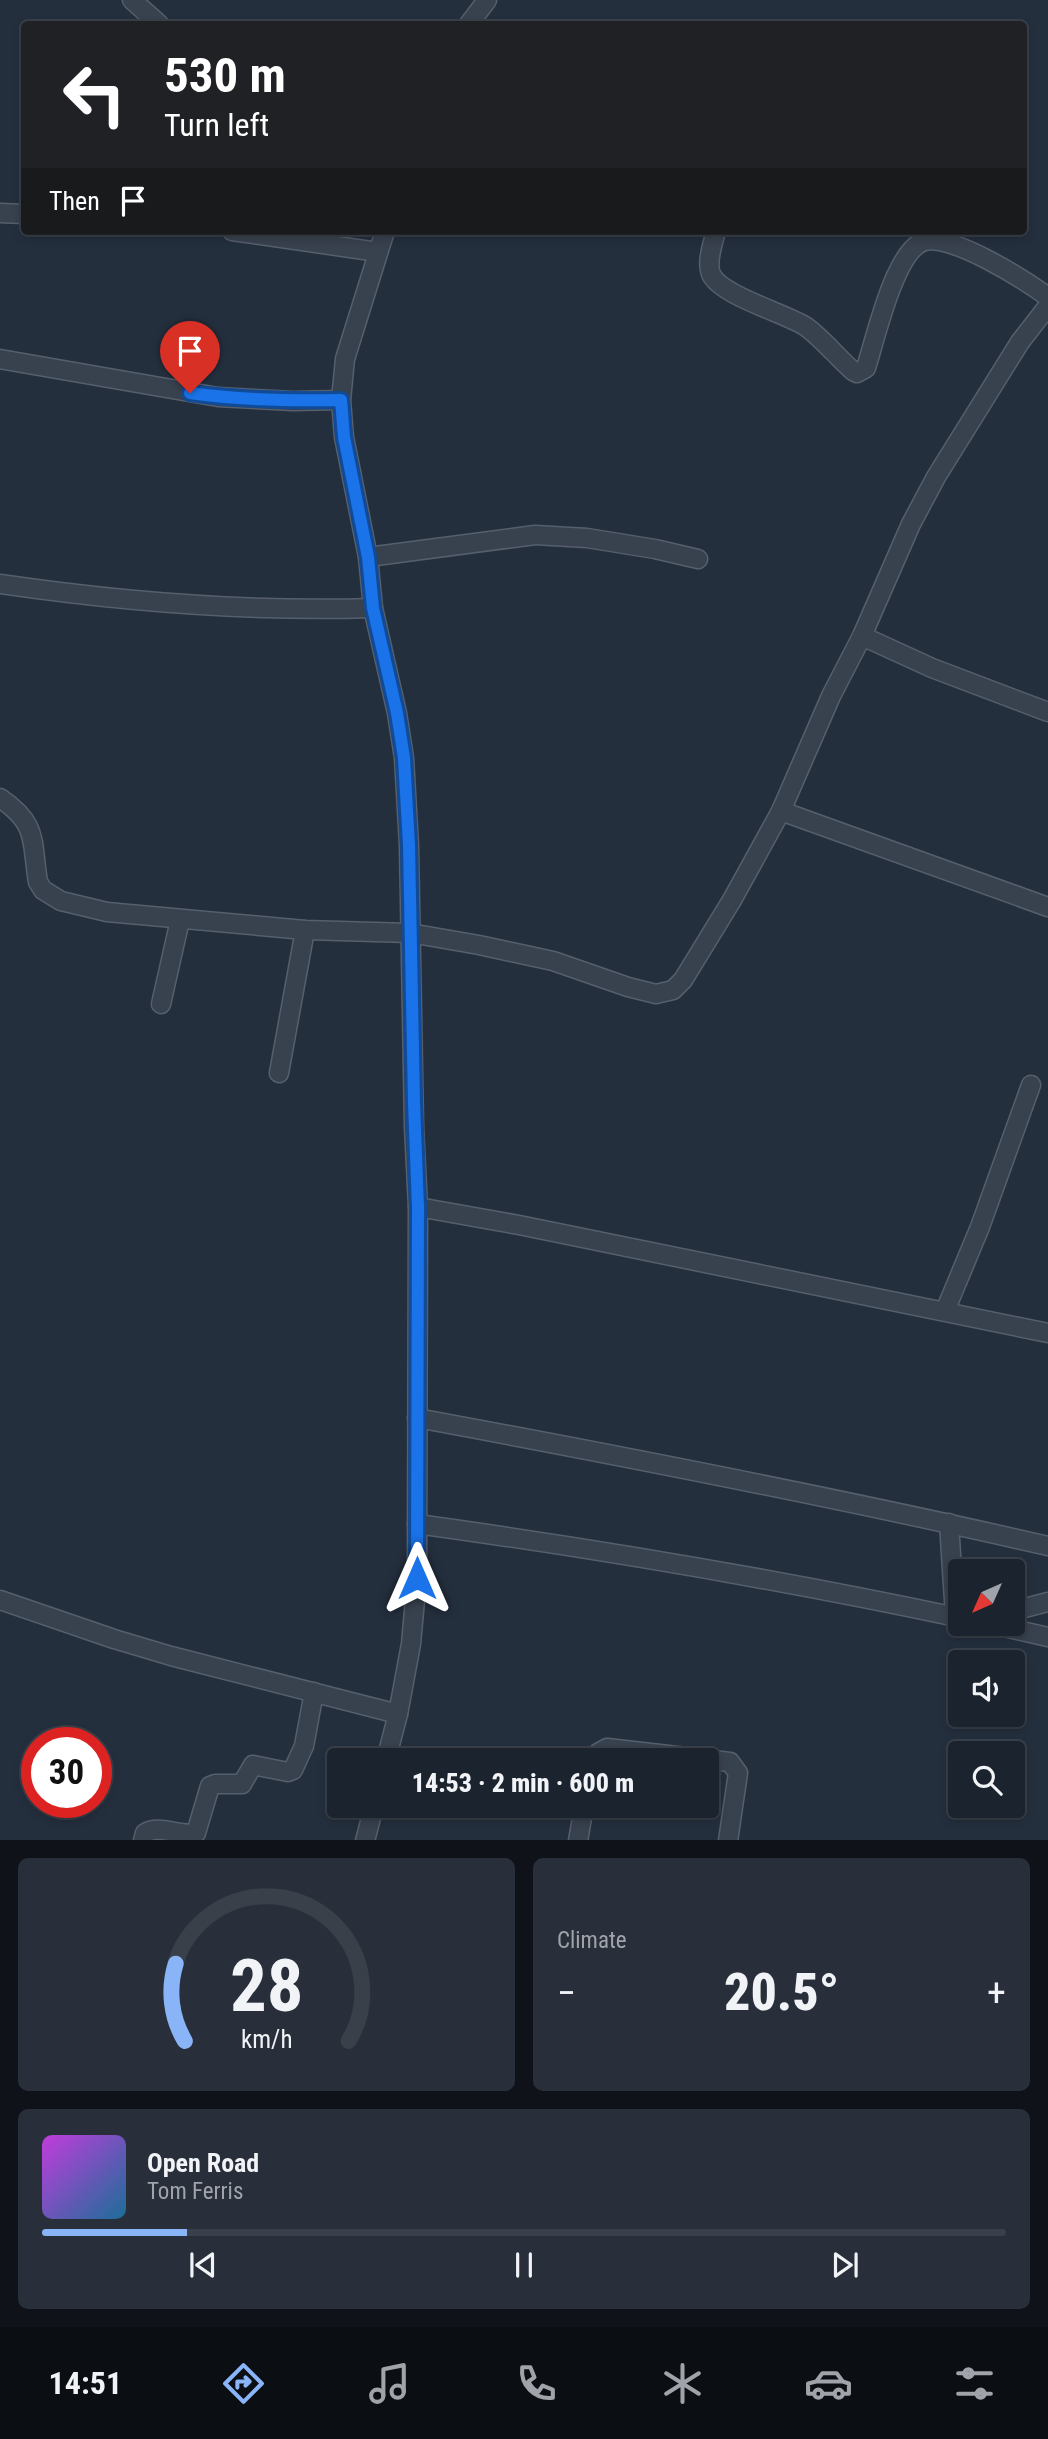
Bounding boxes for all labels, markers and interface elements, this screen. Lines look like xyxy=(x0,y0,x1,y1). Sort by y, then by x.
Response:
text: 530 m xyxy=(164,47,286,104)
icon: left xyxy=(49,49,140,140)
text: Turn left xyxy=(164,106,269,144)
icon: arrive xyxy=(114,182,152,220)
text: Then xyxy=(49,186,100,216)
pin xyxy=(160,321,220,393)
icon: arrive xyxy=(171,332,209,370)
position arrow xyxy=(380,1541,454,1615)
north arrow xyxy=(948,1559,1026,1636)
map controls xyxy=(948,1559,1025,1818)
button: sound xyxy=(948,1650,1025,1727)
speed limit sign: 30 xyxy=(21,1727,112,1818)
button: search xyxy=(948,1741,1025,1818)
text: 14:53 · 2 min · 600 m xyxy=(412,1768,634,1798)
text: Climate xyxy=(557,1927,627,1954)
text: 28 xyxy=(230,1943,303,2029)
text: 20.5° xyxy=(724,1962,839,2023)
text: − xyxy=(557,1971,576,2015)
text: + xyxy=(987,1971,1006,2015)
text: km/h xyxy=(241,2024,292,2053)
text: Open Road xyxy=(147,2148,259,2178)
text: Tom Ferris xyxy=(147,2178,243,2205)
icon: previous xyxy=(184,2246,222,2284)
icon: pause xyxy=(505,2246,543,2284)
icon: next xyxy=(826,2246,864,2284)
icon: directions xyxy=(219,2359,268,2408)
icon: music xyxy=(365,2359,414,2408)
icon: phone xyxy=(512,2359,561,2408)
icon: climate xyxy=(658,2359,707,2408)
icon: car xyxy=(804,2359,853,2408)
icon: filters xyxy=(950,2359,999,2408)
text: 14:51 xyxy=(49,2364,122,2402)

